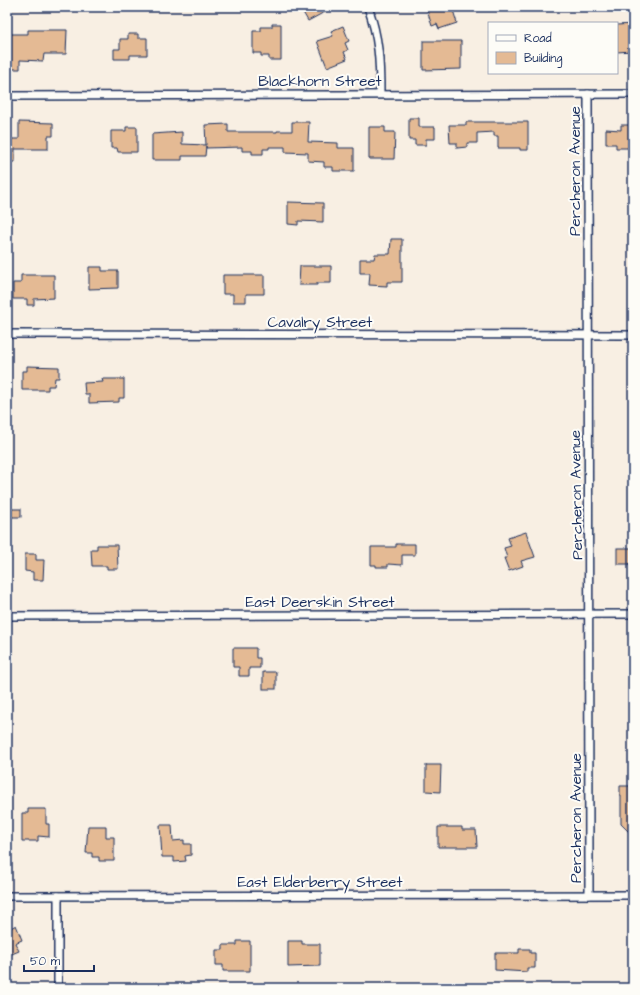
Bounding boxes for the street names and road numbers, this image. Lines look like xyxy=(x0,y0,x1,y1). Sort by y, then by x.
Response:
street label: Blackhorn Street xyxy=(258,71,382,92)
street label: Percheron Avenue xyxy=(565,106,586,236)
street label: Cavalry Street xyxy=(268,312,372,334)
street label: Percheron Avenue xyxy=(565,430,588,560)
street label: East Deerskin Street xyxy=(245,592,395,613)
street label: Percheron Avenue xyxy=(566,753,587,883)
street label: East Elderberry Street xyxy=(237,872,403,894)

